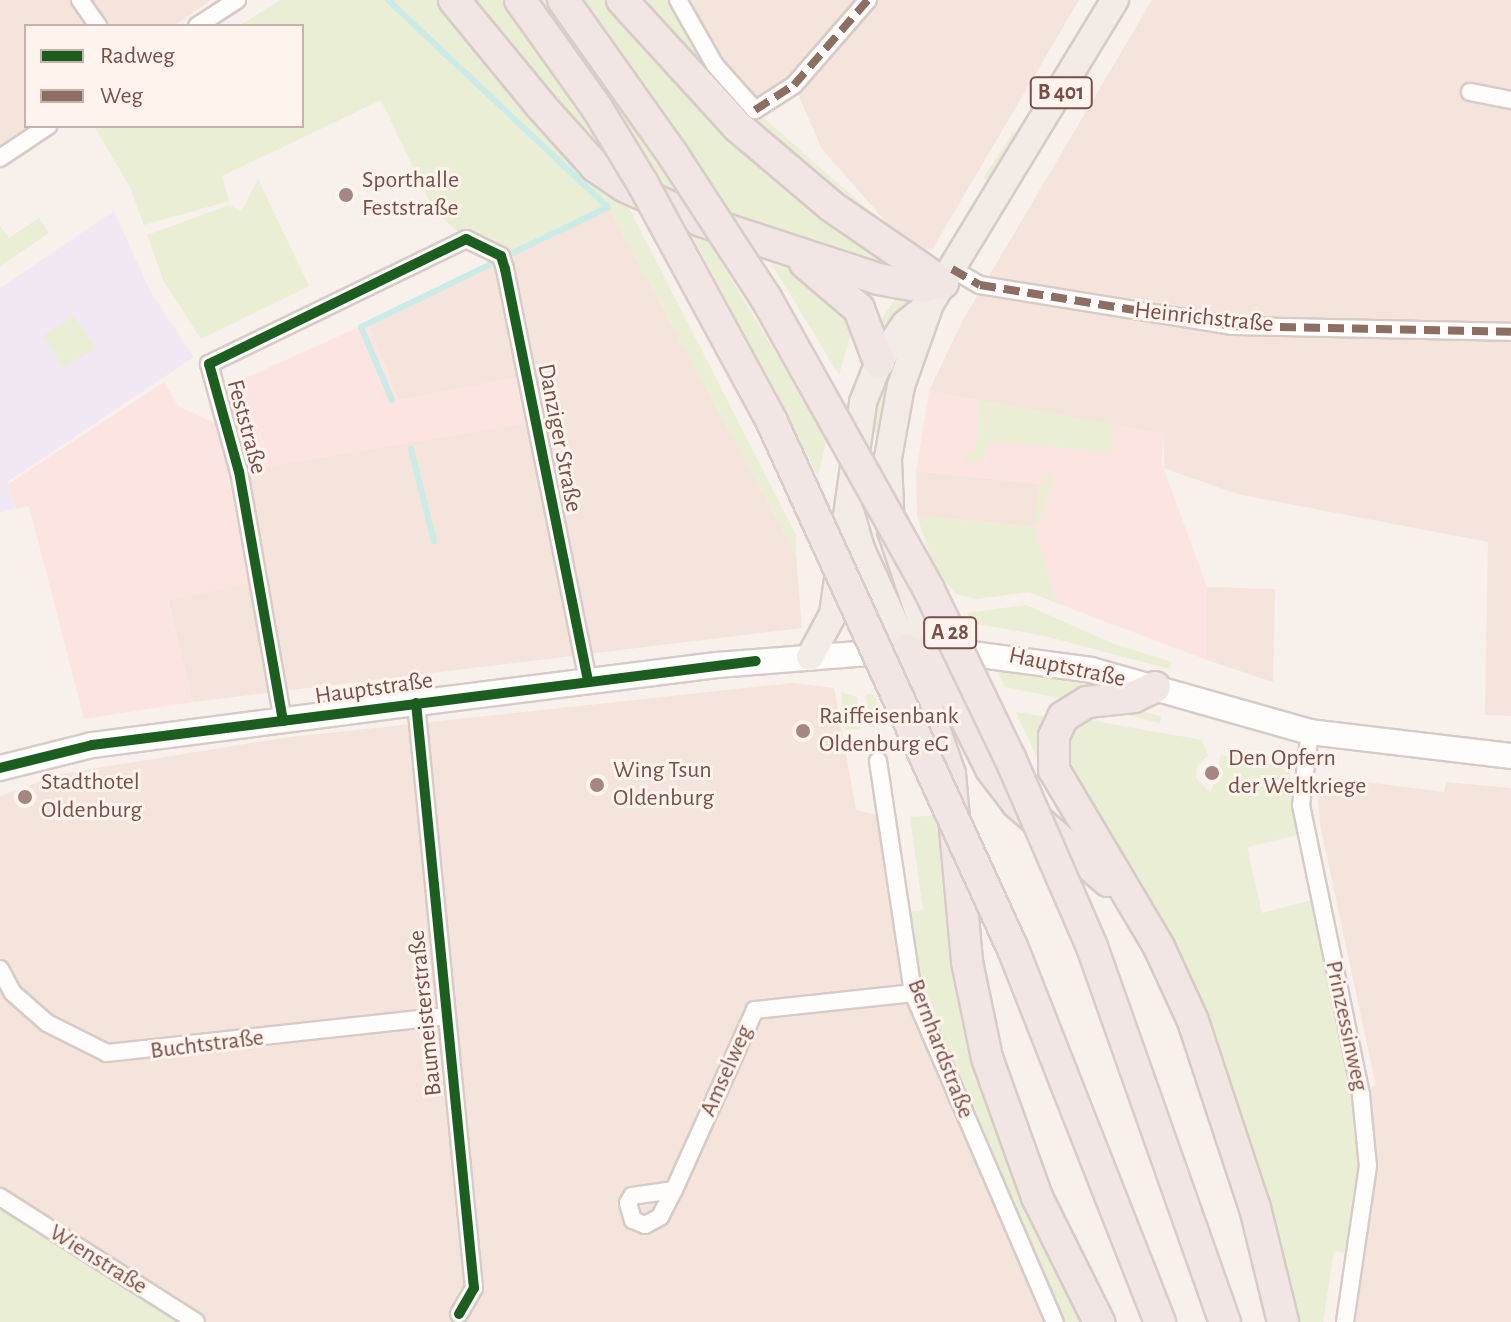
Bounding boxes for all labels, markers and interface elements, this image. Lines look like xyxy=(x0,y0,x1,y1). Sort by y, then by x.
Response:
legend xyxy=(24,24,304,128)
text: Radweg xyxy=(100,44,175,68)
road number: B 401 xyxy=(1029,75,1093,111)
text: Weg xyxy=(100,84,143,108)
place label: Sporthalle Feststraße xyxy=(362,167,459,223)
marker: Sporthalle Feststraße xyxy=(337,186,355,204)
street label: Heinrichstraße xyxy=(1133,296,1275,340)
street label: Danziger Straße xyxy=(530,361,588,515)
street label: Feststraße xyxy=(220,377,272,477)
road number: A 28 xyxy=(922,615,978,651)
street label: Hauptstraße xyxy=(1006,642,1128,694)
street label: Hauptstraße xyxy=(313,666,435,712)
place label: Raiffeisenbank Oldenburg eG xyxy=(819,703,959,759)
marker: Raiffeisenbank Oldenburg eG xyxy=(794,722,812,740)
place label: Den Opfern der Weltkriege xyxy=(1228,745,1366,801)
place label: Wing Tsun Oldenburg xyxy=(613,757,714,813)
marker: Den Opfern der Weltkriege xyxy=(1203,764,1221,782)
place label: Stadthotel Oldenburg xyxy=(41,769,142,825)
marker: Wing Tsun Oldenburg xyxy=(588,776,606,794)
marker: Stadthotel Oldenburg xyxy=(16,788,34,806)
street label: Baumeisterstraße xyxy=(403,929,449,1097)
street label: Prinzessinweg xyxy=(1318,958,1374,1094)
street label: Bernhardstraße xyxy=(900,975,980,1123)
street label: Amselweg xyxy=(694,1021,760,1121)
street label: Buchtstraße xyxy=(149,1024,265,1066)
street label: Wienstraße xyxy=(44,1219,152,1301)

